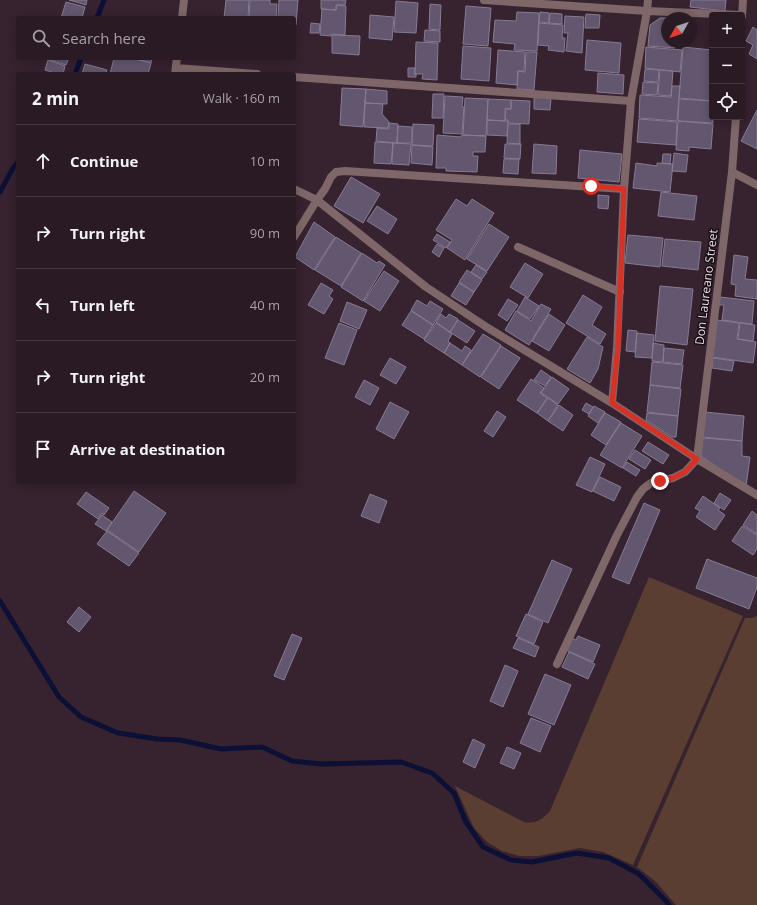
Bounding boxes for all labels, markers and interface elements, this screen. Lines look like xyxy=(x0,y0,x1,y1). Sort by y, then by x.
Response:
north arrow xyxy=(661,12,697,48)
map controls xyxy=(709,12,745,120)
button: + xyxy=(709,12,745,48)
search box xyxy=(16,16,296,60)
icon: search xyxy=(30,27,52,49)
text: Search here xyxy=(62,28,146,48)
button: − xyxy=(709,48,745,84)
button: locate xyxy=(709,84,745,120)
text: 2 min xyxy=(32,87,79,110)
text: Walk · 160 m xyxy=(203,89,280,107)
icon: ahead xyxy=(32,150,54,172)
text: Continue xyxy=(70,151,138,171)
text: 10 m xyxy=(250,152,280,170)
route start xyxy=(582,177,600,195)
icon: right xyxy=(32,222,54,244)
text: Turn right xyxy=(70,223,145,243)
text: 90 m xyxy=(250,224,280,242)
street label: Don Laureano Street xyxy=(690,228,722,346)
icon: left xyxy=(32,294,54,316)
text: Turn left xyxy=(70,295,135,315)
text: 40 m xyxy=(250,296,280,314)
icon: right xyxy=(32,366,54,388)
text: Turn right xyxy=(70,367,145,387)
text: 20 m xyxy=(250,368,280,386)
icon: arrive xyxy=(32,438,54,460)
text: Arrive at destination xyxy=(70,439,225,459)
route end xyxy=(651,472,669,490)

